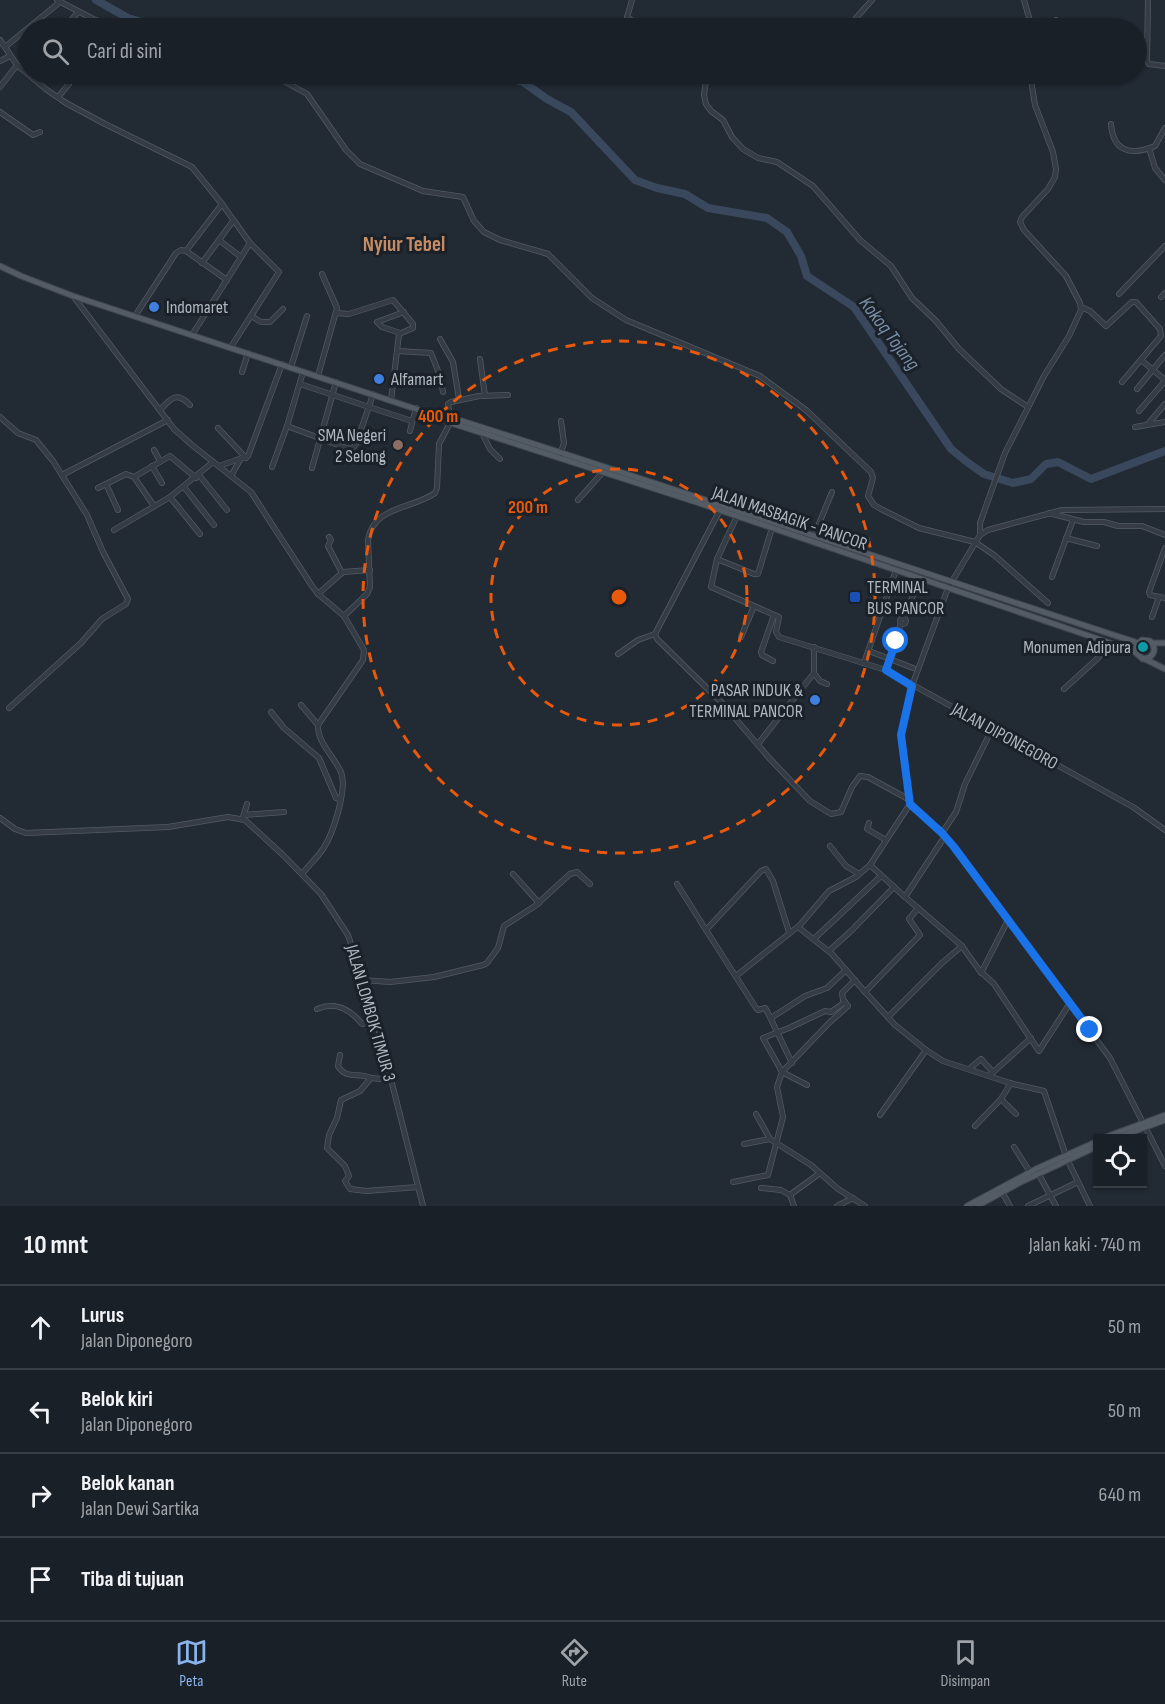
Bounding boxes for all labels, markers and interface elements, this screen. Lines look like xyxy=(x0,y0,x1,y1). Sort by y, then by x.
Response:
search box xyxy=(18,18,1147,84)
icon: search xyxy=(39,35,72,68)
text: Cari di sini xyxy=(87,38,162,65)
district label: Nyiur Tebel xyxy=(363,232,445,257)
water label: Kokoq Tojang xyxy=(854,292,925,375)
place label: Indomaret xyxy=(166,297,229,318)
marker: Indomaret xyxy=(147,300,161,314)
place label: Alfamart xyxy=(390,369,444,390)
marker: Alfamart xyxy=(372,372,386,386)
text: 400 m xyxy=(418,406,458,427)
place label: SMA Negeri 2 Selong xyxy=(318,425,386,467)
marker: SMA Negeri 2 Selong xyxy=(391,438,405,452)
street label: JALAN MASBAGIK - PANCOR xyxy=(709,482,870,555)
text: 200 m xyxy=(508,497,548,518)
place label: TERMINAL BUS PANCOR xyxy=(867,577,944,619)
centre of rings xyxy=(609,587,629,607)
marker: TERMINAL BUS PANCOR xyxy=(848,590,862,604)
route start xyxy=(882,627,908,653)
place label: Monumen Adipura xyxy=(1023,637,1131,658)
marker: Monumen Adipura xyxy=(1136,640,1150,654)
place label: PASAR INDUK & TERMINAL PANCOR xyxy=(689,680,803,722)
marker: PASAR INDUK & TERMINAL PANCOR xyxy=(808,693,822,707)
street label: JALAN DIPONEGORO xyxy=(947,698,1062,774)
street label: JALAN LOMBOK TIMUR 3 xyxy=(341,941,400,1084)
route end xyxy=(1076,1016,1102,1042)
map controls xyxy=(1093,1134,1147,1188)
button: locate xyxy=(1093,1134,1147,1188)
text: 10 mnt xyxy=(24,1230,88,1261)
text: Jalan kaki · 740 m xyxy=(1029,1233,1141,1257)
text: Lurus xyxy=(81,1302,124,1329)
icon: ahead xyxy=(24,1311,57,1344)
text: 50 m xyxy=(1108,1315,1141,1339)
text: Jalan Diponegoro xyxy=(81,1329,193,1353)
text: Belok kiri xyxy=(81,1386,153,1413)
icon: left xyxy=(24,1395,57,1428)
text: 50 m xyxy=(1108,1399,1141,1423)
text: Jalan Diponegoro xyxy=(81,1413,193,1437)
text: Belok kanan xyxy=(81,1470,174,1497)
icon: right xyxy=(24,1479,57,1512)
text: 640 m xyxy=(1099,1483,1141,1507)
text: Jalan Dewi Sartika xyxy=(81,1497,199,1521)
icon: arrive xyxy=(24,1563,57,1596)
text: Tiba di tujuan xyxy=(81,1566,184,1593)
tab: Peta xyxy=(175,1636,208,1691)
tab: Rute xyxy=(558,1636,591,1691)
tab: Disimpan xyxy=(941,1636,990,1691)

